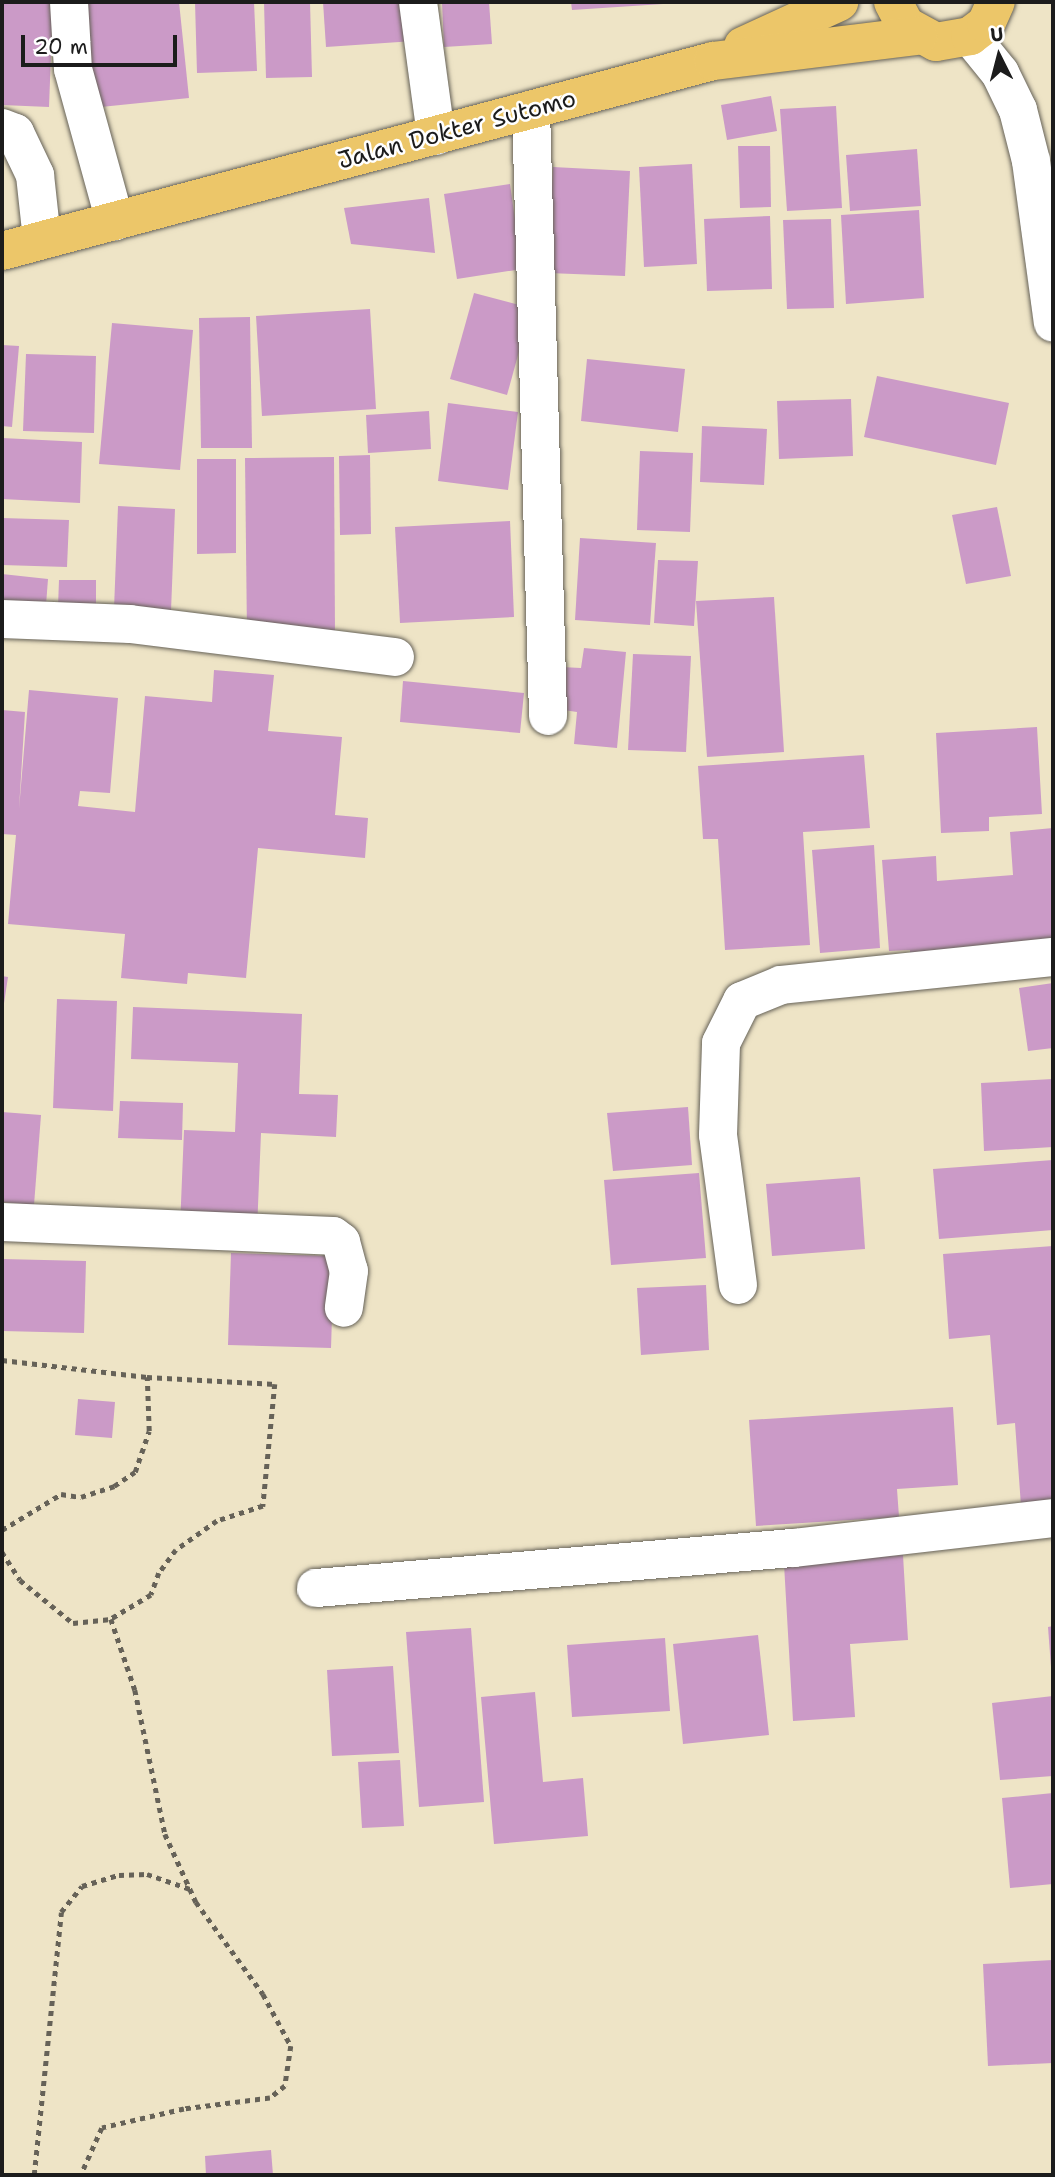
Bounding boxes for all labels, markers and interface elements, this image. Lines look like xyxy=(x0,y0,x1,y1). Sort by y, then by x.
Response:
scale bar xyxy=(24,21,180,65)
north arrow xyxy=(964,21,1034,91)
text: U xyxy=(989,22,1005,48)
text: 20 m xyxy=(34,33,88,61)
street label: Jalan Dokter Sutomo xyxy=(335,84,579,176)

